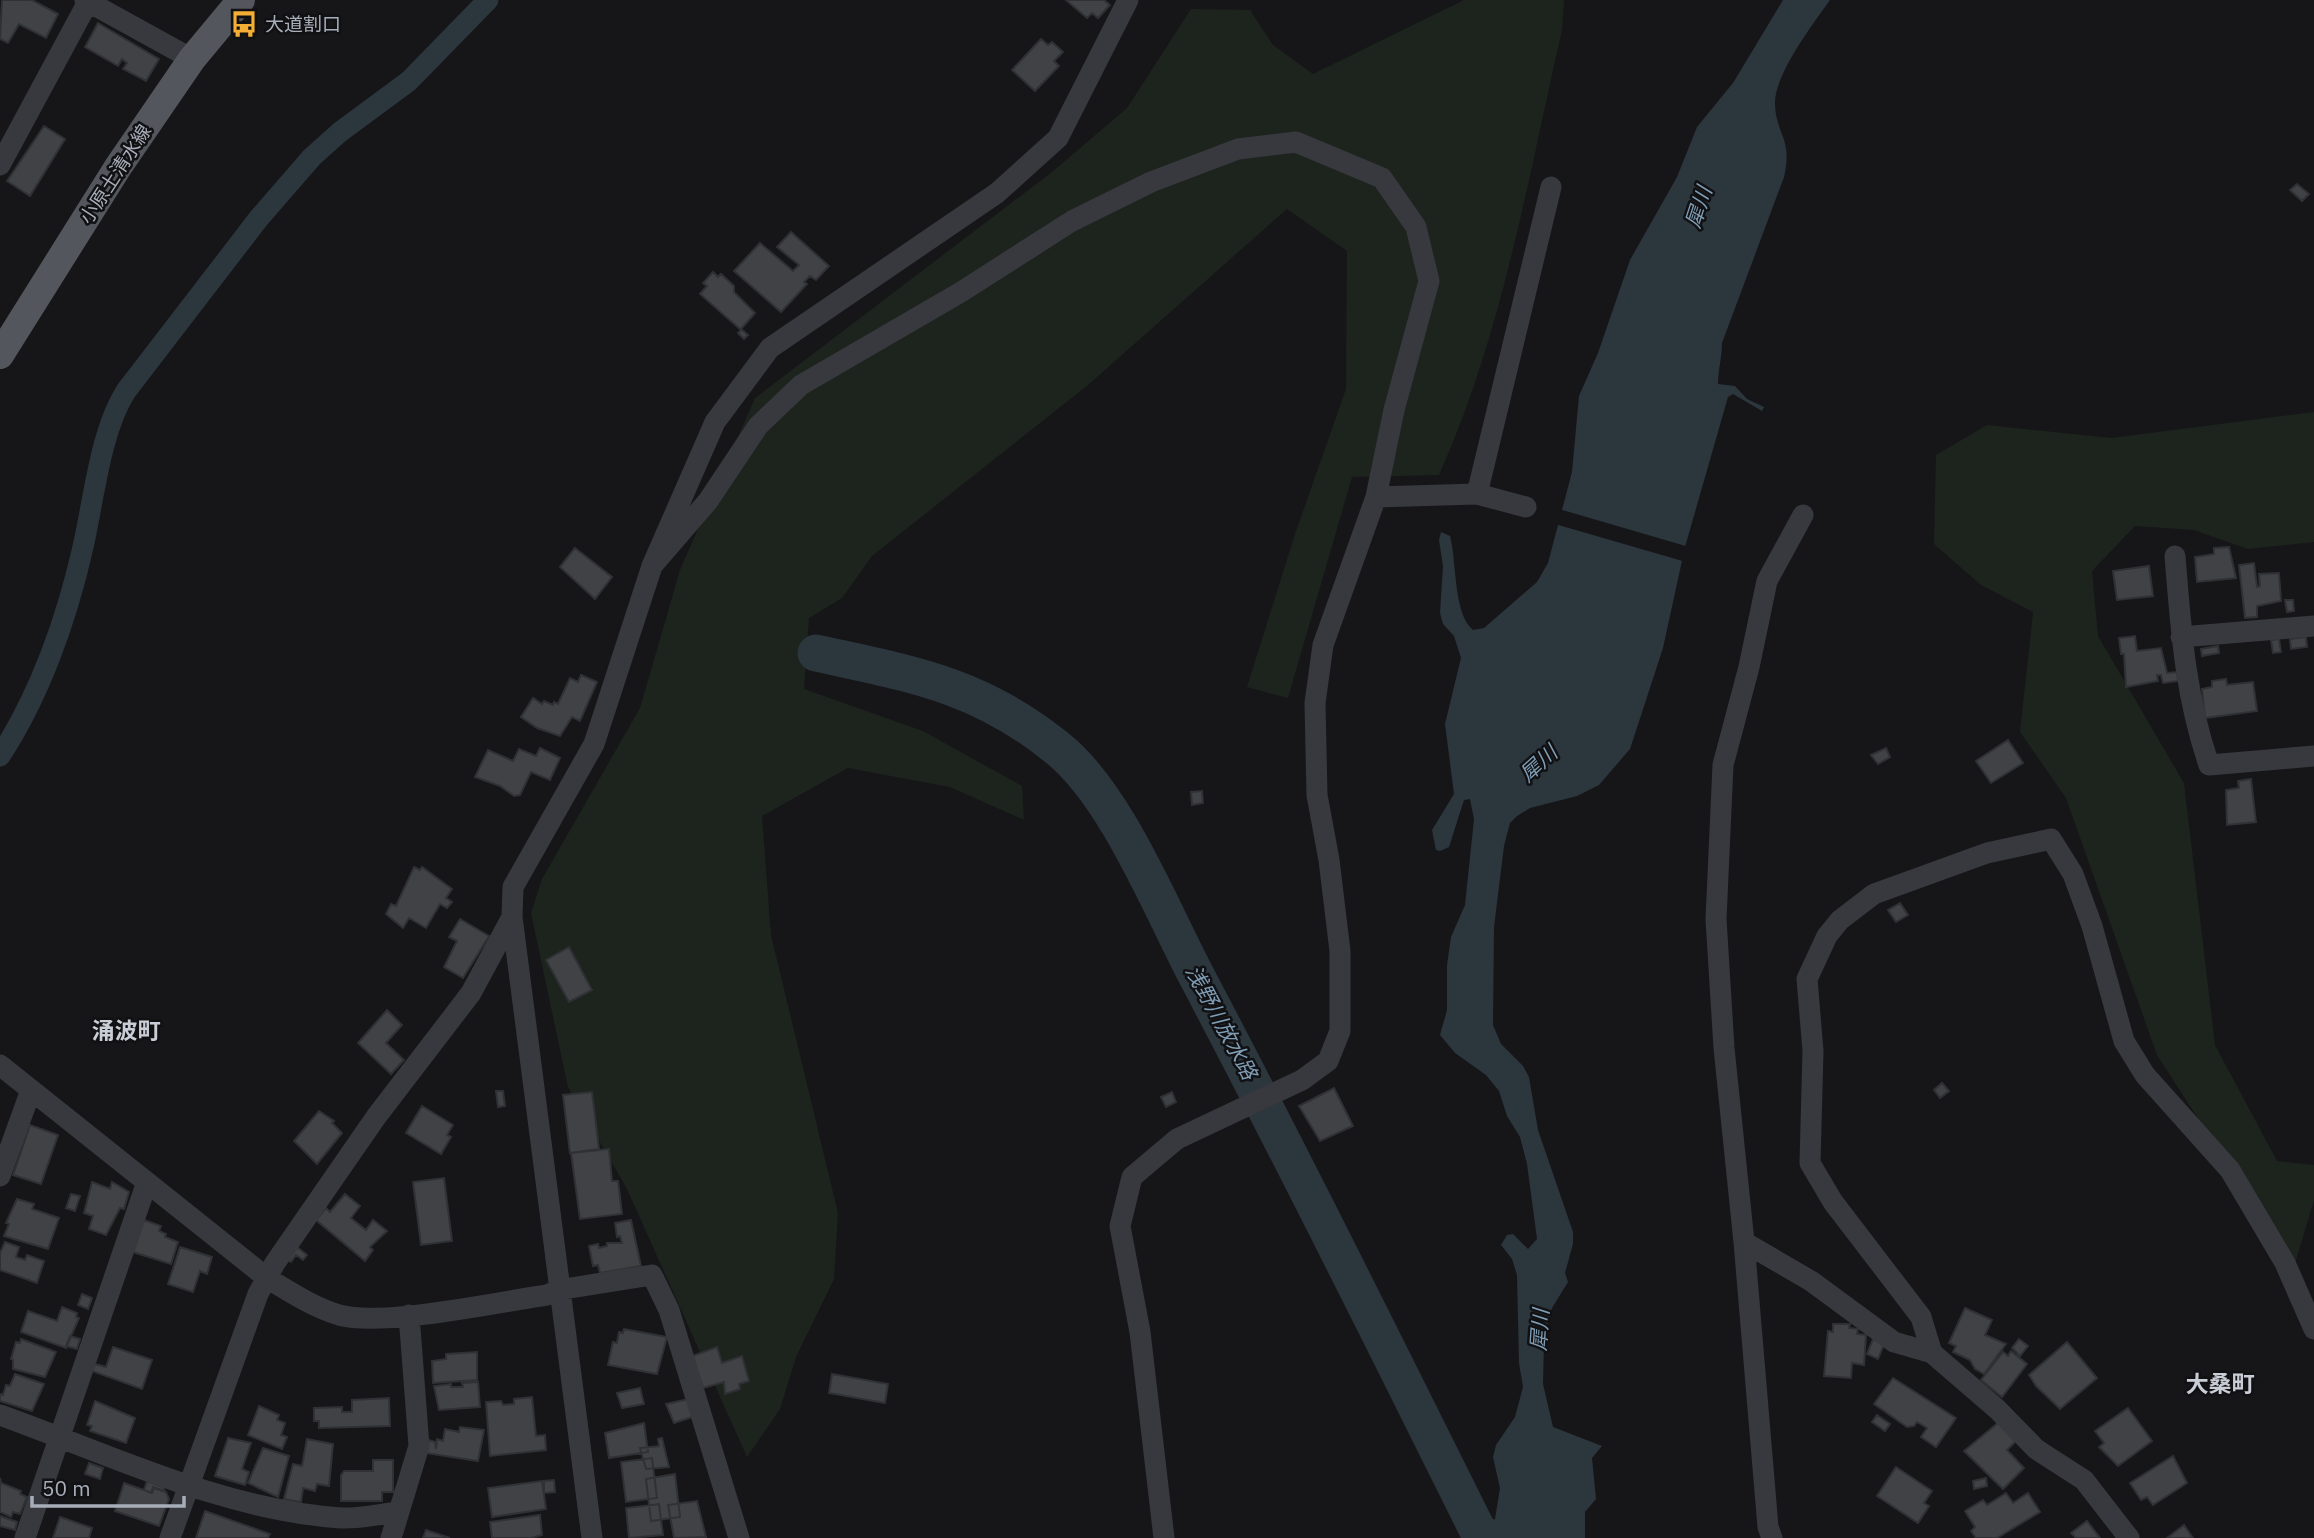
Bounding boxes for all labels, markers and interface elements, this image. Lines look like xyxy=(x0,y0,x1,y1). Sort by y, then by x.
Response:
bus stop icon: 大道割口 xyxy=(229,9,259,39)
place label: 大道割口 xyxy=(265,12,341,36)
street label: 小原土清水線 xyxy=(74,120,156,228)
water label: 犀川 xyxy=(1678,181,1718,231)
water label: 犀川 xyxy=(1513,737,1564,787)
water label: 浅野川放水路 xyxy=(1180,960,1265,1086)
district label: 涌波町 xyxy=(92,1015,161,1045)
water label: 犀川 xyxy=(1524,1306,1555,1352)
district label: 大桑町 xyxy=(2186,1368,2255,1398)
scale bar xyxy=(32,1464,184,1508)
text: 50 m xyxy=(42,1474,91,1502)

